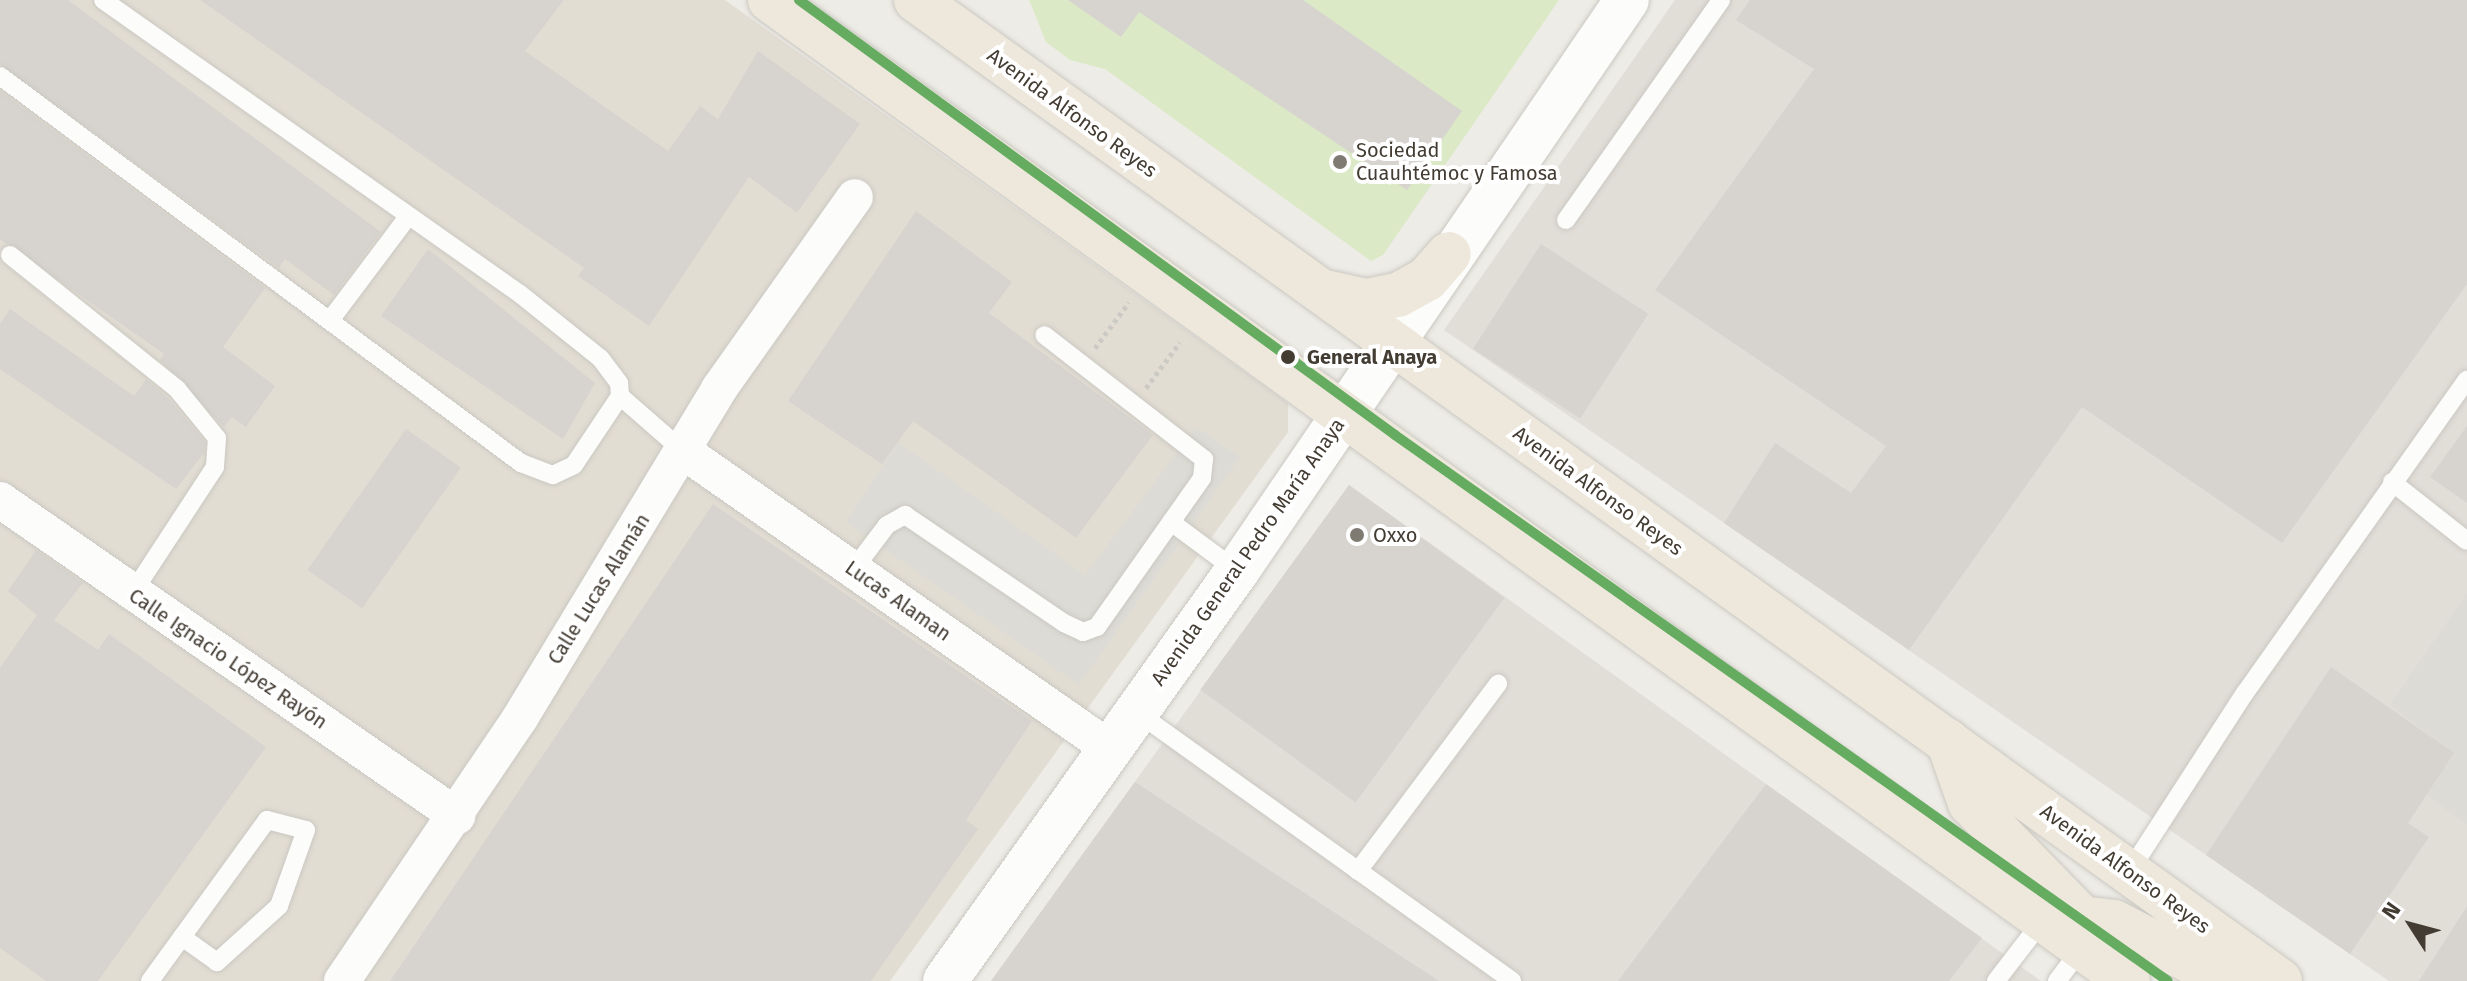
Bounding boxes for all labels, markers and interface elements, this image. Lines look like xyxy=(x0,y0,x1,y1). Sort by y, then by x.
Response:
street label: Avenida Alfonso Reyes xyxy=(983,43,1161,183)
place label: Sociedad Cuauhtémoc y Famosa xyxy=(1356,138,1558,185)
marker: Sociedad Cuauhtémoc y Famosa xyxy=(1331,153,1349,171)
marker: General Anaya xyxy=(1276,345,1300,369)
place label: General Anaya xyxy=(1307,345,1437,369)
street label: Avenida General Pedro María Anaya xyxy=(1146,414,1350,690)
street label: Avenida Alfonso Reyes xyxy=(1509,421,1687,561)
street label: Calle Lucas Alamán xyxy=(543,509,655,669)
place label: Oxxo xyxy=(1373,523,1418,547)
marker: Oxxo xyxy=(1348,526,1366,544)
street label: Lucas Alaman xyxy=(840,556,956,646)
street label: Calle Ignacio López Rayón xyxy=(124,584,332,734)
street label: Avenida Alfonso Reyes xyxy=(2036,799,2214,939)
north arrow xyxy=(2371,885,2451,965)
text: N xyxy=(2376,897,2406,924)

